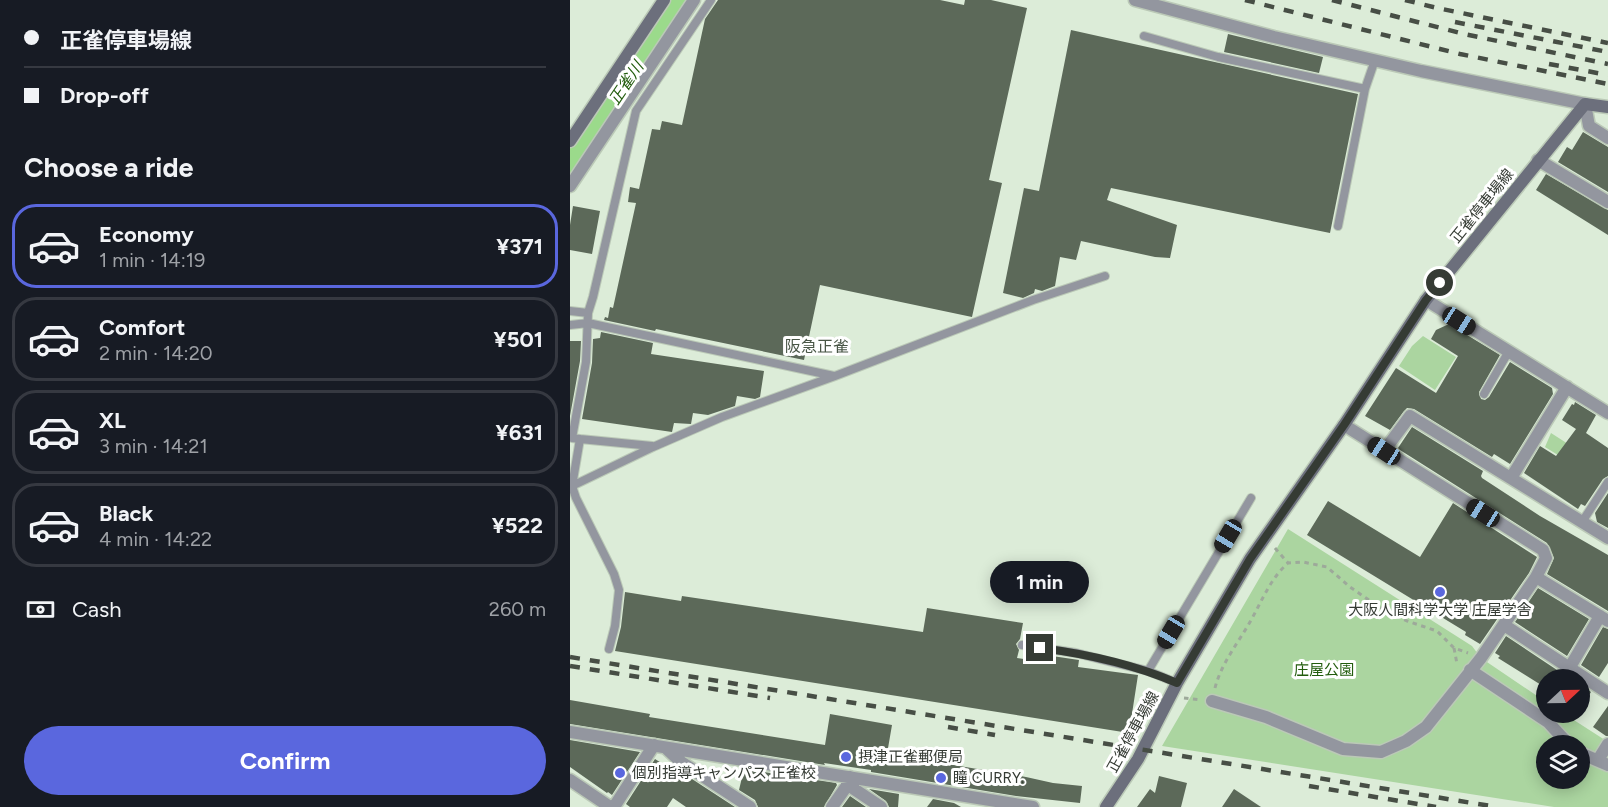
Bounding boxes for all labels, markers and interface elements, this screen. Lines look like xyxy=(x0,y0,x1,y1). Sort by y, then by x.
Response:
text: 正雀停車場線 xyxy=(60,27,192,54)
water label: 正雀川 xyxy=(605,56,648,108)
text: Drop-off xyxy=(60,82,149,109)
text: Choose a ride xyxy=(24,151,193,184)
street label: 正雀停車場線 xyxy=(1447,165,1517,247)
icon: car xyxy=(27,219,81,273)
text: Economy xyxy=(99,221,194,248)
text: ¥371 xyxy=(496,233,543,260)
text: 1 min · 14:19 xyxy=(99,248,205,272)
route start xyxy=(1426,269,1453,296)
car xyxy=(1439,304,1479,338)
icon: car xyxy=(27,312,81,366)
text: Comfort xyxy=(99,314,185,341)
text: ¥501 xyxy=(494,326,543,353)
district label: 阪急正雀 xyxy=(785,337,849,356)
text: 2 min · 14:20 xyxy=(99,341,213,365)
icon: car xyxy=(27,405,81,459)
text: XL xyxy=(99,407,126,434)
text: ¥631 xyxy=(496,419,543,446)
text: 3 min · 14:21 xyxy=(99,434,208,458)
car xyxy=(1364,434,1404,468)
car xyxy=(1463,496,1503,530)
icon: car xyxy=(27,498,81,552)
text: Black xyxy=(99,500,153,527)
text: ¥522 xyxy=(492,512,543,539)
car xyxy=(1211,516,1245,556)
text: 4 min · 14:22 xyxy=(99,527,212,551)
callout: 1 min xyxy=(990,561,1090,603)
text: 1 min xyxy=(1016,570,1063,594)
marker: 大阪人間科学大学 庄屋学舎 xyxy=(1433,585,1447,599)
icon: cash xyxy=(24,593,57,626)
text: Cash xyxy=(72,596,122,623)
text: 260 m xyxy=(489,597,546,621)
place label: 大阪人間科学大学 庄屋学舎 xyxy=(1348,601,1532,619)
car xyxy=(1154,612,1188,652)
route end xyxy=(1026,634,1053,661)
park label: 庄屋公園 xyxy=(1294,661,1354,679)
north arrow xyxy=(1536,669,1590,723)
map controls xyxy=(1536,669,1590,789)
street label: 正雀停車場線 xyxy=(1103,688,1163,776)
button: Confirm xyxy=(24,726,546,795)
button: layers xyxy=(1536,735,1590,789)
place label: 摂津正雀郵便局 xyxy=(858,748,963,766)
marker: 摂津正雀郵便局 xyxy=(839,750,853,764)
place label: 個別指導キャンパス 正雀校 xyxy=(632,764,816,782)
marker: 個別指導キャンパス 正雀校 xyxy=(613,766,627,780)
place label: 瞳 CURRY. xyxy=(953,769,1024,787)
marker: 瞳 CURRY. xyxy=(934,771,948,785)

